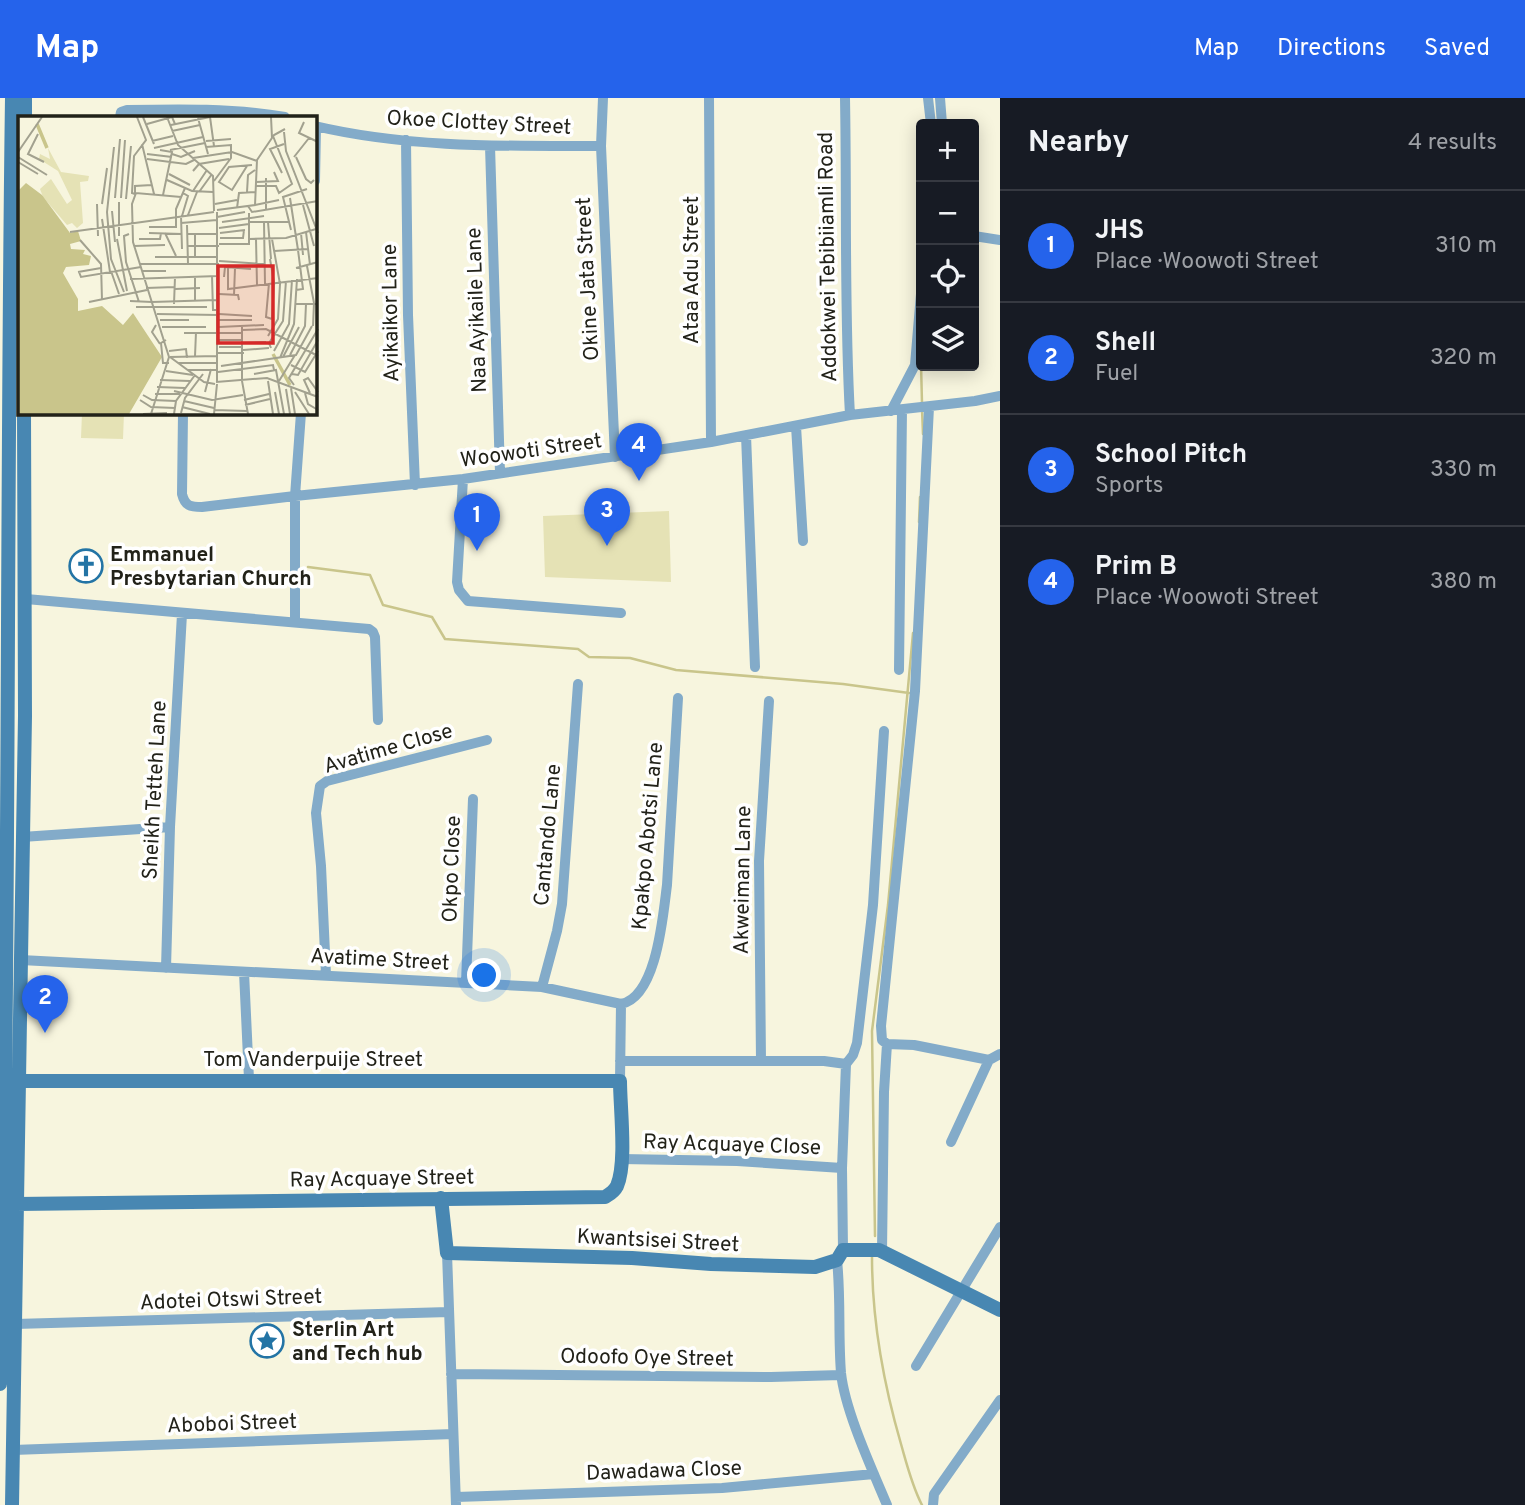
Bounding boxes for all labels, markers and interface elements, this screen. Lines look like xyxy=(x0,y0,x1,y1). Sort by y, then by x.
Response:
text: Map xyxy=(35,28,99,70)
text: Map xyxy=(1194,34,1239,64)
text: Directions xyxy=(1277,34,1386,64)
text: Saved xyxy=(1424,34,1490,64)
street label: Okoe Clottey Street xyxy=(386,105,572,142)
inset map xyxy=(18,116,317,415)
map controls xyxy=(916,119,979,371)
button: + xyxy=(916,119,979,182)
text: Nearby xyxy=(1028,125,1129,162)
text: 4 results xyxy=(1408,129,1497,158)
street label: Addokwei Tebibiiamli Road xyxy=(813,132,844,382)
button: − xyxy=(916,182,979,245)
street label: Okine Jata Street xyxy=(571,196,606,361)
street label: Ataa Adu Street xyxy=(679,196,706,344)
text: JHS xyxy=(1095,215,1144,248)
street label: Naa Ayikaile Lane xyxy=(461,227,494,393)
text: 1 xyxy=(1046,232,1056,261)
text: 310 m xyxy=(1435,232,1497,261)
street label: Ayikaikor Lane xyxy=(377,244,406,382)
button: locate xyxy=(916,245,979,308)
text: Place · Woowoti Street xyxy=(1095,248,1319,277)
button: layers xyxy=(916,308,979,371)
text: Shell xyxy=(1095,327,1156,360)
text: 2 xyxy=(1044,344,1058,373)
text: 320 m xyxy=(1430,344,1497,373)
text: Fuel xyxy=(1095,360,1138,389)
pin: 4 xyxy=(616,423,662,481)
street label: Woowoti Street xyxy=(459,428,604,475)
text: School Pitch xyxy=(1095,439,1247,472)
text: 3 xyxy=(1044,456,1058,485)
text: 330 m xyxy=(1430,456,1497,485)
text: Sports xyxy=(1095,472,1163,501)
pin: 3 xyxy=(584,488,630,546)
pin: 1 xyxy=(454,493,500,551)
place label: Emmanuel Presbytarian Church xyxy=(110,542,312,593)
church icon: Emmanuel Presbytarian Church xyxy=(67,547,105,585)
text: Prim B xyxy=(1095,551,1177,584)
text: 4 xyxy=(1044,568,1058,597)
text: 380 m xyxy=(1430,568,1497,597)
text: Place · Woowoti Street xyxy=(1095,584,1319,613)
street label: Sheikh Tetteh Lane xyxy=(137,700,174,881)
street label: Avatime Close xyxy=(321,718,456,781)
street label: Kpakpo Abotsi Lane xyxy=(627,741,670,931)
street label: Cantando Lane xyxy=(529,763,568,907)
street label: Akweiman Lane xyxy=(729,805,758,955)
street label: Okpo Close xyxy=(437,815,468,923)
street label: Avatime Street xyxy=(310,943,450,978)
your location xyxy=(467,958,501,992)
pin: 2 xyxy=(22,975,68,1033)
street label: Tom Vanderpuije Street xyxy=(203,1047,423,1074)
street label: Ray Acquaye Close xyxy=(642,1129,821,1162)
street label: Ray Acquaye Street xyxy=(290,1164,475,1195)
street label: Kwantsisei Street xyxy=(576,1224,740,1259)
street label: Adotei Otswi Street xyxy=(139,1284,323,1317)
place label: Sterlin Art and Tech hub xyxy=(292,1317,423,1368)
place icon: Sterlin Art and Tech hub xyxy=(248,1322,286,1360)
street label: Odoofo Oye Street xyxy=(560,1343,734,1374)
street label: Aboboi Street xyxy=(167,1409,298,1440)
street label: Dawadawa Close xyxy=(586,1455,742,1488)

